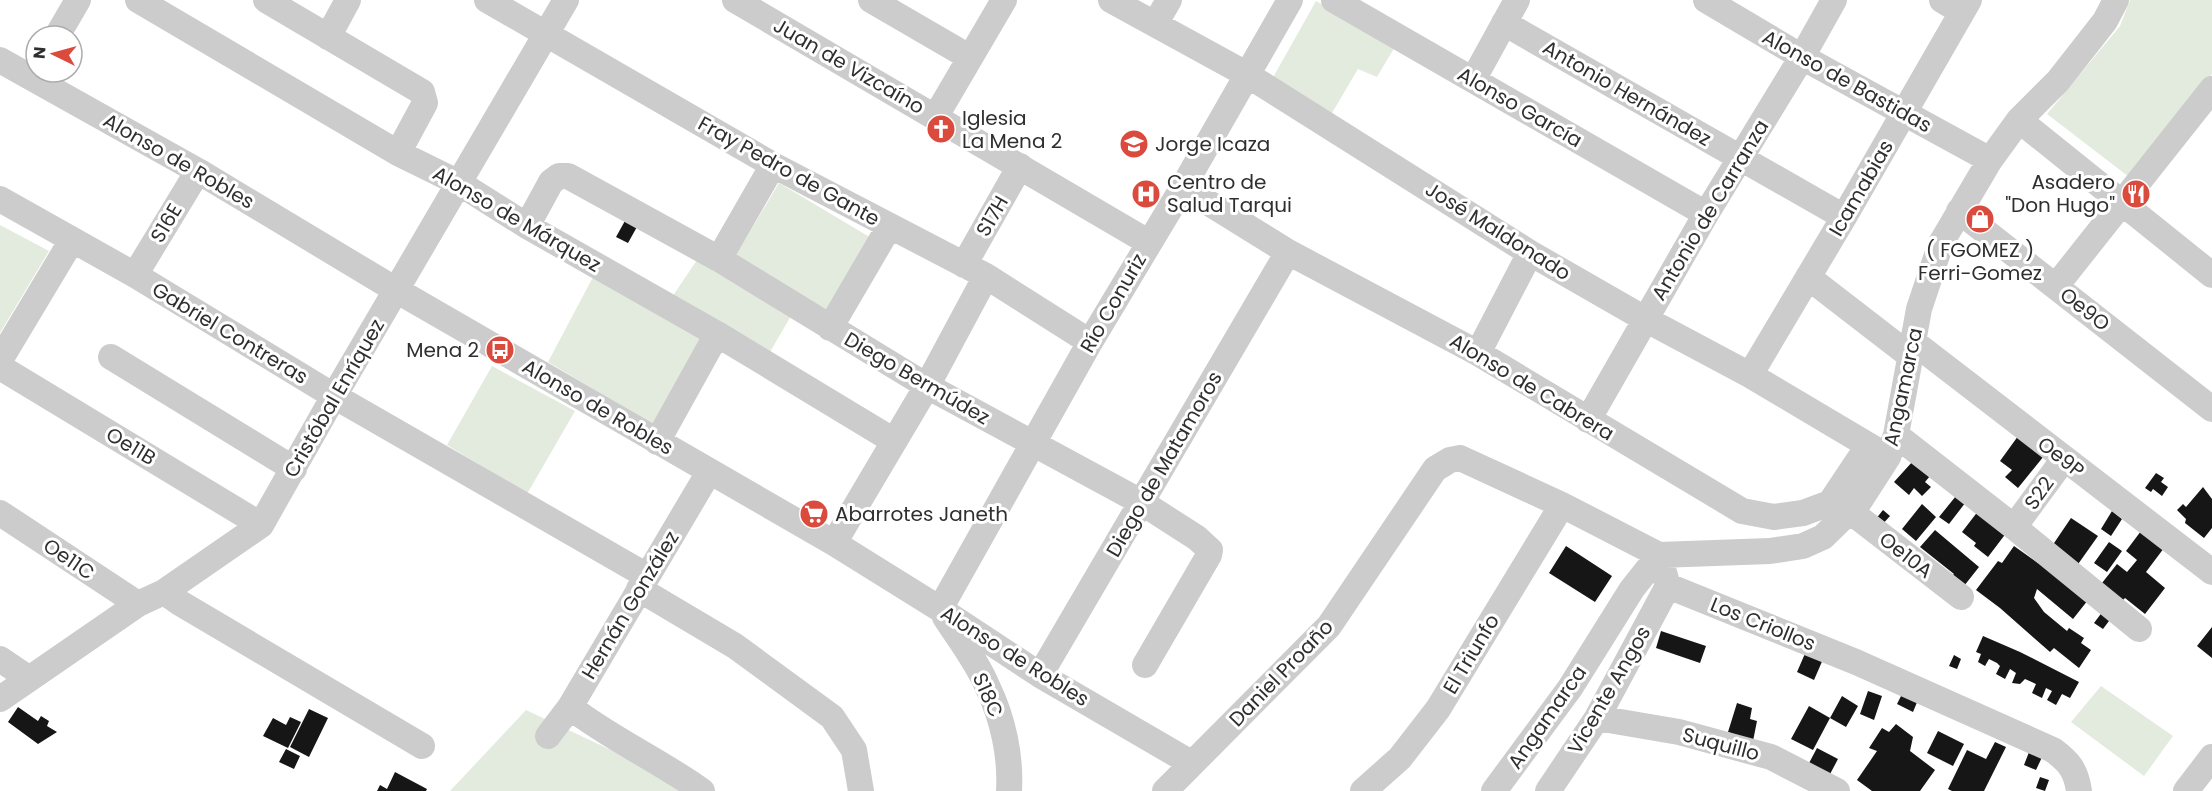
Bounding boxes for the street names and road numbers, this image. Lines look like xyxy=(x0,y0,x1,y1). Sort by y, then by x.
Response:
street label: Juan de Vizcaíno xyxy=(768,11,930,121)
street label: Alonso de Bastidas xyxy=(1757,23,1937,139)
street label: Antonio Hernández xyxy=(1538,33,1716,153)
street label: Alonso García xyxy=(1453,60,1587,154)
street label: Alonso de Robles xyxy=(98,106,260,216)
street label: Fray Pedro de Gante xyxy=(693,109,885,233)
street label: Antonio de Carranza xyxy=(1645,114,1775,306)
street label: Icamabias xyxy=(1822,135,1900,241)
street label: Alonso de Márquez xyxy=(428,159,606,279)
street label: José Maldonado xyxy=(1420,175,1576,287)
street label: S17H xyxy=(969,190,1015,242)
street label: S16E xyxy=(143,198,189,248)
street label: Río Conuriz xyxy=(1073,248,1153,358)
street label: Gabriel Contreras xyxy=(147,275,313,391)
street label: Oe9O xyxy=(2054,281,2116,337)
street label: Cristóbal Enríquez xyxy=(277,314,391,482)
street label: Diego Bermúdez xyxy=(839,325,995,431)
street label: Angamarca xyxy=(1877,325,1929,449)
street label: Alonso de Cabrera xyxy=(1445,327,1619,447)
street label: Alonso de Robles xyxy=(517,352,679,462)
street label: Diego de Matamoros xyxy=(1099,366,1229,562)
street label: Oe11B xyxy=(101,420,161,472)
street label: Oe9P xyxy=(2032,430,2090,484)
street label: S22 xyxy=(2017,471,2061,515)
street label: Oe10A xyxy=(1874,525,1938,585)
street label: Hernán González xyxy=(575,526,685,684)
street label: Oe11C xyxy=(38,532,100,586)
street label: Los Criollos xyxy=(1706,590,1820,658)
street label: Alonso de Robles xyxy=(935,599,1095,713)
street label: El Triunfo xyxy=(1436,609,1506,699)
street label: Daniel Proaño xyxy=(1223,613,1339,733)
street label: Vicente Angos xyxy=(1561,621,1657,759)
street label: Angamarca xyxy=(1501,660,1593,774)
street label: S18C xyxy=(966,668,1010,722)
street label: Suquillo xyxy=(1680,720,1762,768)

